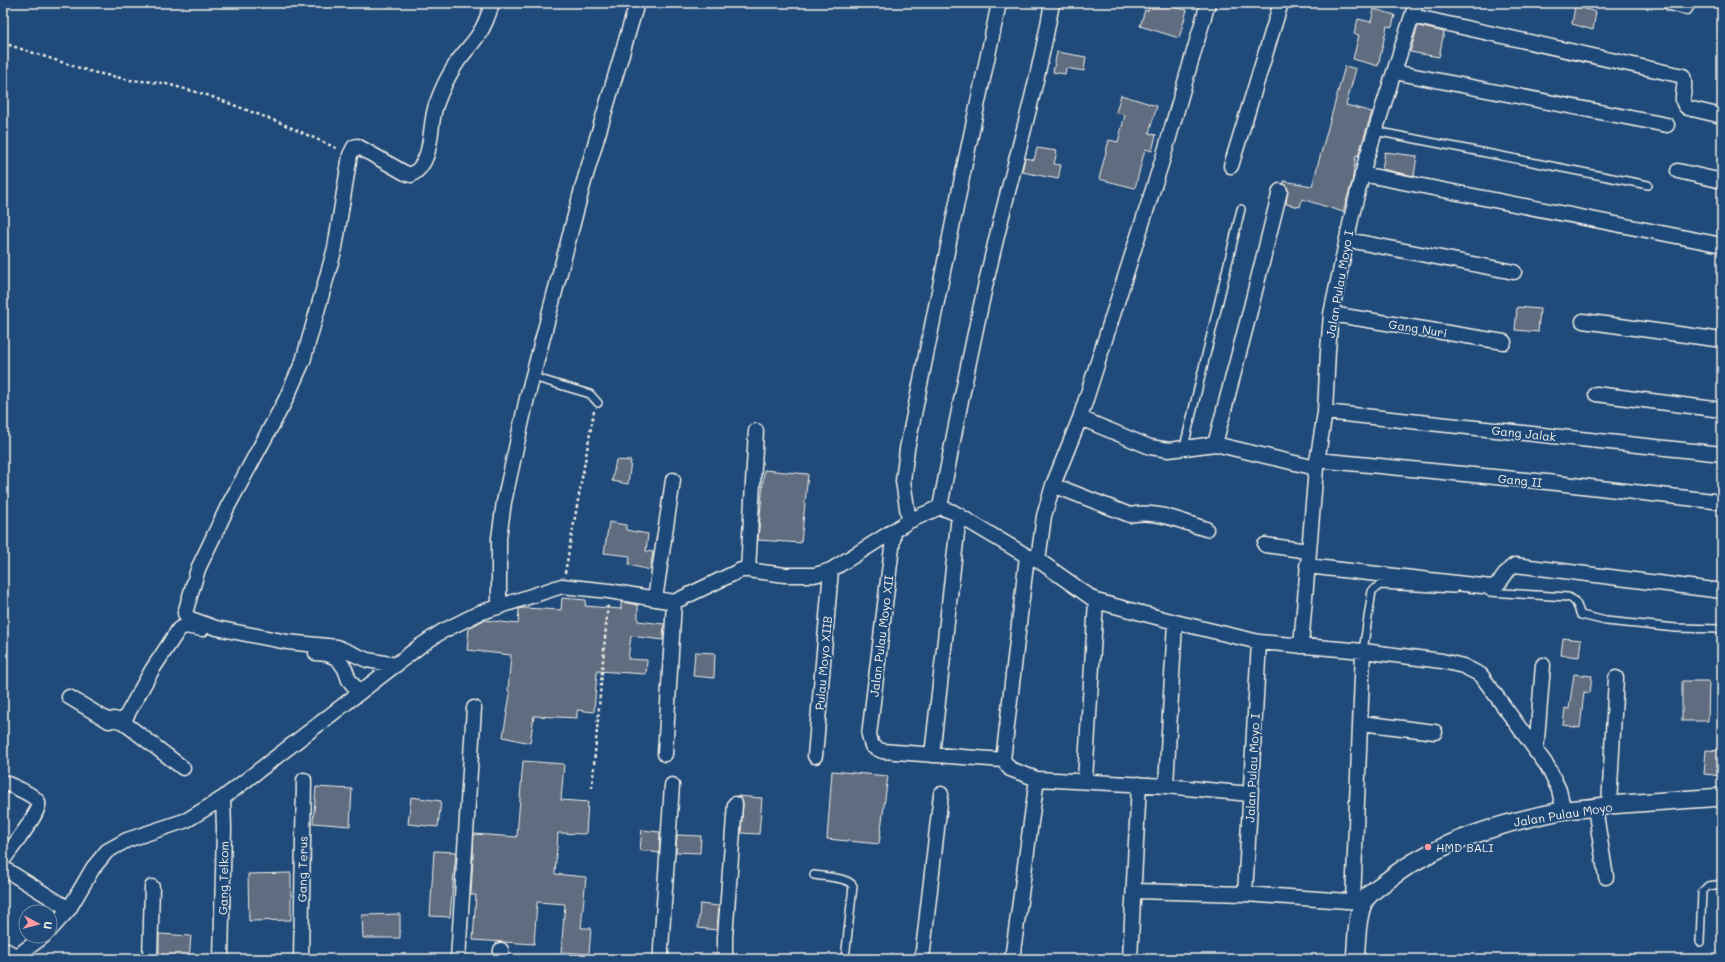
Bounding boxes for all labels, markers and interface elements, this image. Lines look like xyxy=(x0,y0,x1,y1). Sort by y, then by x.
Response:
street label: Jalan Pulau Moyo I xyxy=(1322,229,1356,339)
street label: Gang Nuri xyxy=(1388,315,1448,341)
street label: Gang Jalak xyxy=(1491,422,1557,444)
street label: Gang II xyxy=(1497,470,1543,490)
street label: Jalan Pulau Moyo XII xyxy=(866,574,896,698)
street label: Pulau Moyo XIIB xyxy=(811,615,835,711)
street label: Jalan Pulau Moyo I xyxy=(1241,713,1263,823)
street label: Jalan Pulau Moyo xyxy=(1512,798,1614,830)
street label: Gang Terus xyxy=(293,836,311,902)
place label: HMD BALI xyxy=(1436,839,1494,855)
street label: Gang Telkom xyxy=(214,841,232,915)
marker: HMD BALI xyxy=(1423,842,1433,852)
north arrow xyxy=(18,904,58,944)
text: U xyxy=(41,921,56,930)

